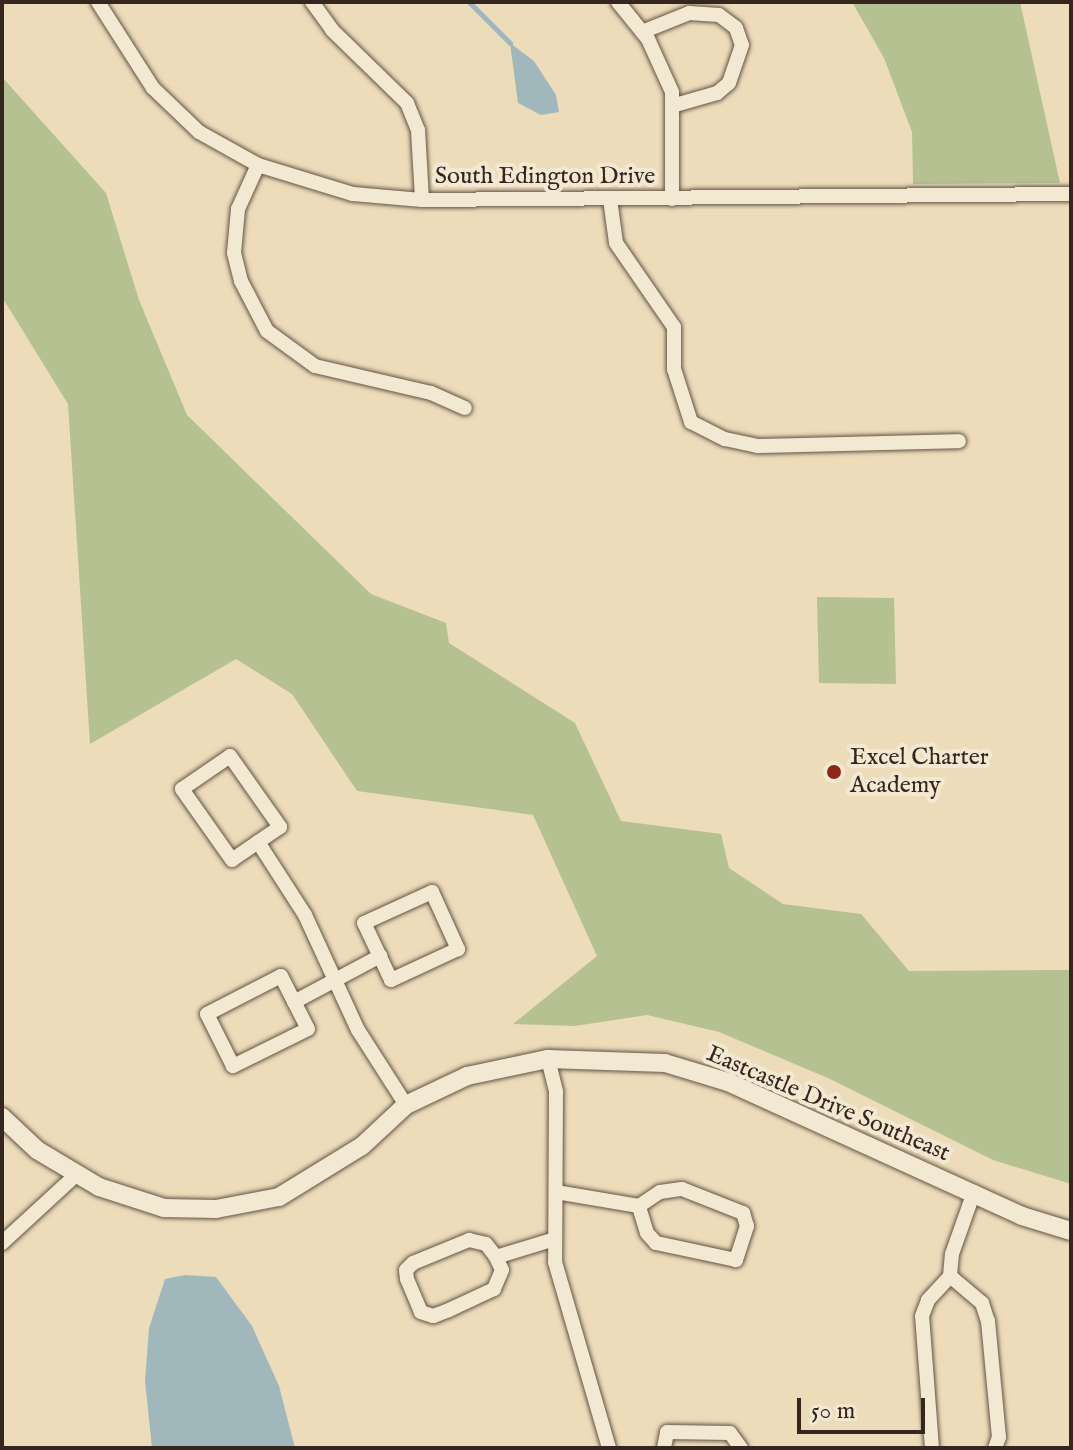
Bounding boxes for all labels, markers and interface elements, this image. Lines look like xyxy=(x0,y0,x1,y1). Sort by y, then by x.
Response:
street label: South Edington Drive xyxy=(435,163,655,191)
place label: Excel Charter Academy xyxy=(850,744,988,800)
marker: Excel Charter Academy xyxy=(825,763,843,781)
street label: Eastcastle Drive Southeast xyxy=(702,1040,954,1168)
scale bar xyxy=(801,1382,929,1432)
text: 50 m xyxy=(811,1396,855,1427)

